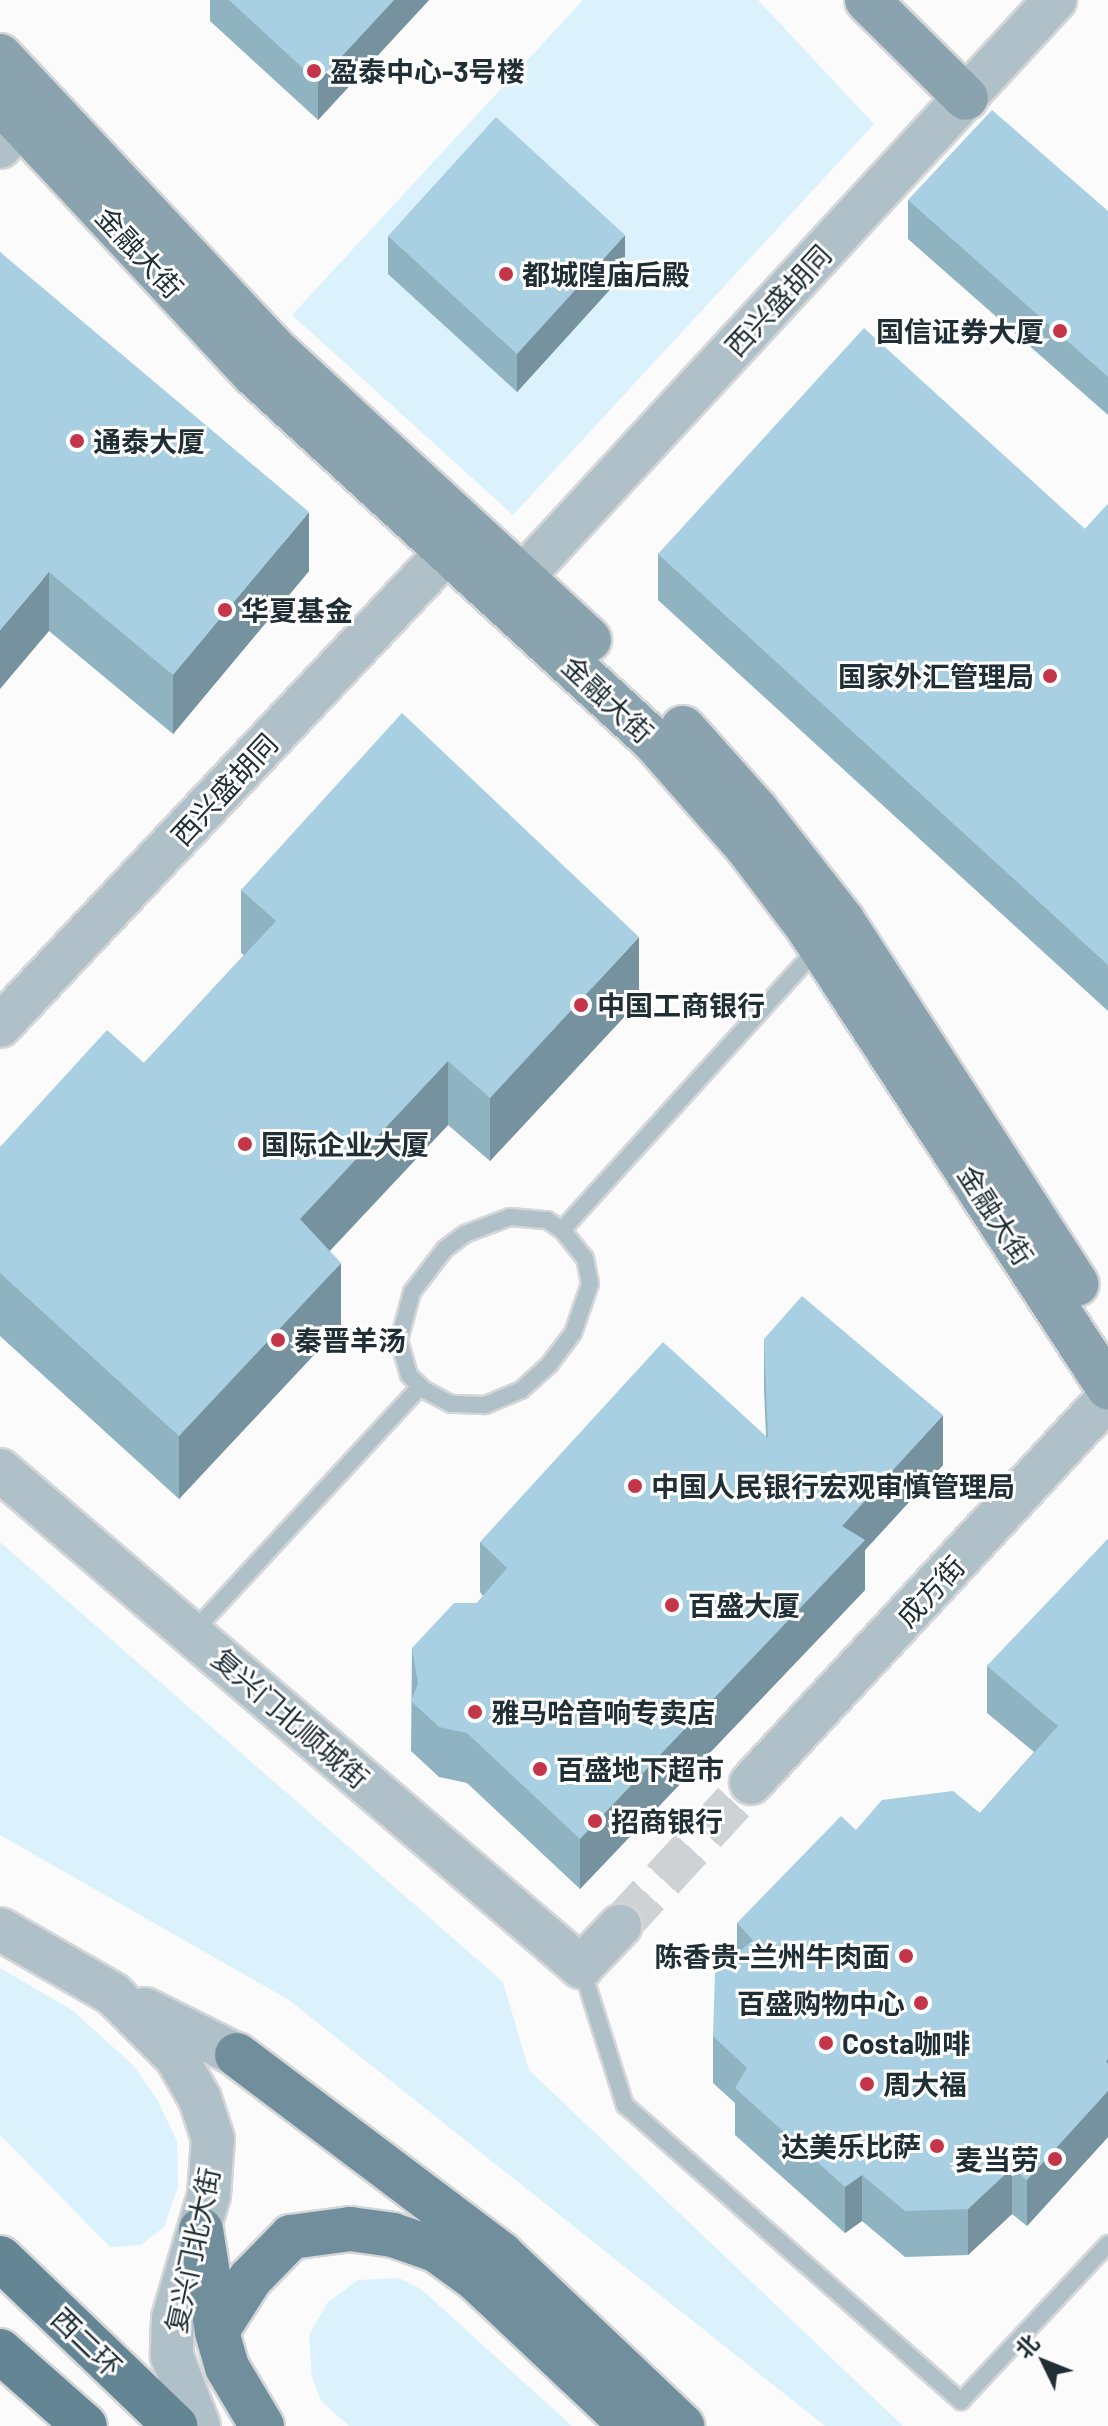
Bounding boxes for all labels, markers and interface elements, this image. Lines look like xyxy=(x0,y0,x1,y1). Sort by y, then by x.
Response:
place label: 盈泰中心-3号楼 xyxy=(330,54,525,88)
marker: 盈泰中心-3号楼 xyxy=(305,62,323,80)
street label: 金融大街 xyxy=(90,200,190,304)
street label: 西兴盛胡同 xyxy=(718,237,838,363)
place label: 都城隍庙后殿 xyxy=(522,257,690,291)
marker: 都城隍庙后殿 xyxy=(497,265,515,283)
place label: 国信证券大厦 xyxy=(876,314,1044,348)
marker: 国信证券大厦 xyxy=(1051,322,1069,340)
place label: 通泰大厦 xyxy=(93,424,205,458)
marker: 通泰大厦 xyxy=(68,432,86,450)
place label: 华夏基金 xyxy=(241,593,353,627)
marker: 华夏基金 xyxy=(216,601,234,619)
street label: 金融大街 xyxy=(556,649,660,749)
place label: 国家外汇管理局 xyxy=(838,659,1034,693)
marker: 国家外汇管理局 xyxy=(1041,667,1059,685)
street label: 西兴盛胡同 xyxy=(164,726,284,852)
place label: 中国工商银行 xyxy=(597,988,765,1022)
marker: 中国工商银行 xyxy=(572,996,590,1014)
place label: 国际企业大厦 xyxy=(261,1127,429,1161)
marker: 国际企业大厦 xyxy=(236,1135,254,1153)
street label: 金融大街 xyxy=(951,1159,1041,1271)
place label: 秦晋羊汤 xyxy=(294,1323,406,1357)
marker: 秦晋羊汤 xyxy=(269,1331,287,1349)
place label: 中国人民银行宏观审慎管理局 xyxy=(651,1469,1015,1503)
marker: 中国人民银行宏观审慎管理局 xyxy=(626,1477,644,1495)
street label: 成方街 xyxy=(889,1549,971,1633)
place label: 百盛大厦 xyxy=(688,1588,800,1622)
marker: 百盛大厦 xyxy=(663,1596,681,1614)
street label: 复兴门北顺城街 xyxy=(206,1641,376,1795)
place label: 雅马哈音响专卖店 xyxy=(491,1695,715,1729)
marker: 雅马哈音响专卖店 xyxy=(466,1703,484,1721)
place label: 百盛地下超市 xyxy=(556,1752,724,1786)
marker: 百盛地下超市 xyxy=(531,1760,549,1778)
place label: 招商银行 xyxy=(611,1804,723,1838)
marker: 招商银行 xyxy=(586,1812,604,1830)
place label: 陈香贵-兰州牛肉面 xyxy=(655,1939,890,1973)
marker: 陈香贵-兰州牛肉面 xyxy=(897,1947,915,1965)
place label: 百盛购物中心 xyxy=(737,1986,905,2020)
marker: 百盛购物中心 xyxy=(912,1994,930,2012)
place label: Costa咖啡 xyxy=(842,2026,970,2060)
marker: Costa咖啡 xyxy=(817,2034,835,2052)
place label: 周大福 xyxy=(883,2067,967,2101)
marker: 周大福 xyxy=(858,2075,876,2093)
place label: 达美乐比萨 xyxy=(781,2129,921,2163)
marker: 达美乐比萨 xyxy=(928,2137,946,2155)
place label: 麦当劳 xyxy=(955,2142,1039,2176)
marker: 麦当劳 xyxy=(1046,2150,1064,2168)
street label: 复兴门北大街 xyxy=(158,2164,226,2336)
street label: 西二环 xyxy=(45,2301,129,2383)
north arrow xyxy=(1004,2322,1084,2402)
text: 北 xyxy=(1009,2329,1043,2363)

